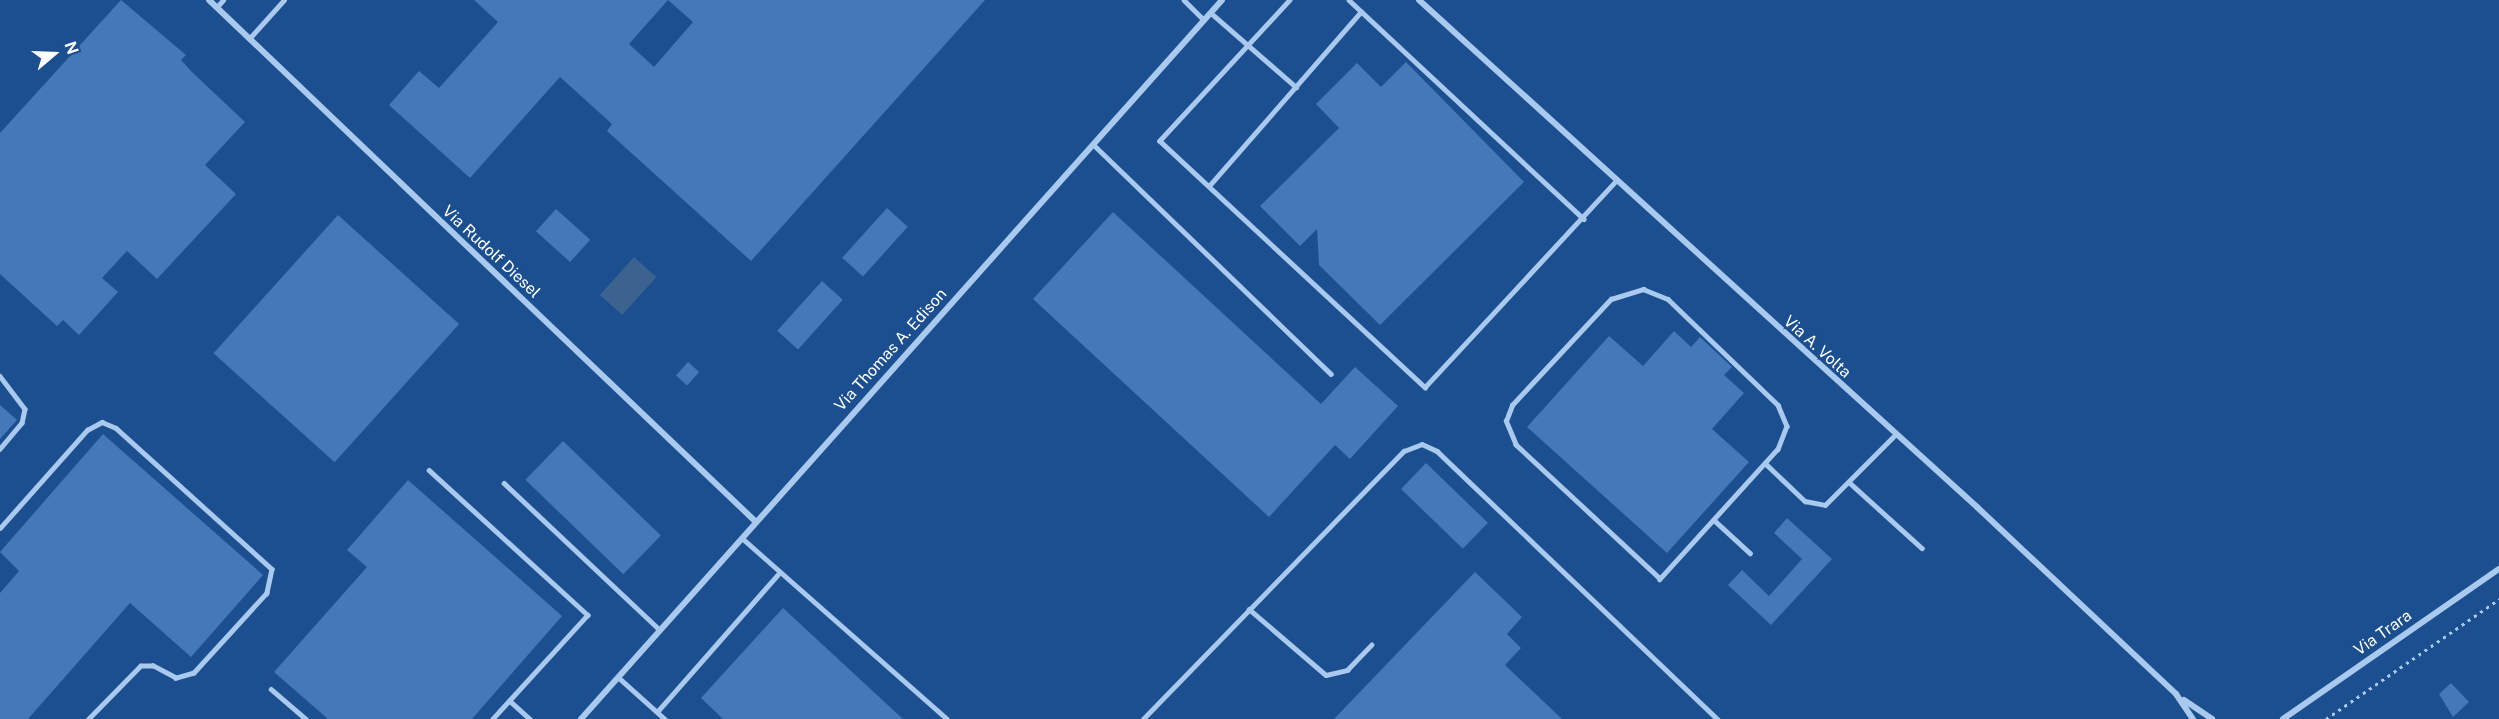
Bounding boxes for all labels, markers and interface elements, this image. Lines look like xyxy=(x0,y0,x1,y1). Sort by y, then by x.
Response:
north arrow xyxy=(24,24,84,84)
text: N xyxy=(60,39,83,57)
street label: Via Rudolf Diesel xyxy=(438,202,544,302)
street label: Via Thomas A. Edison xyxy=(831,285,951,415)
street label: Via A. Volta xyxy=(1779,312,1855,382)
street label: Via Trara xyxy=(2350,606,2416,660)

